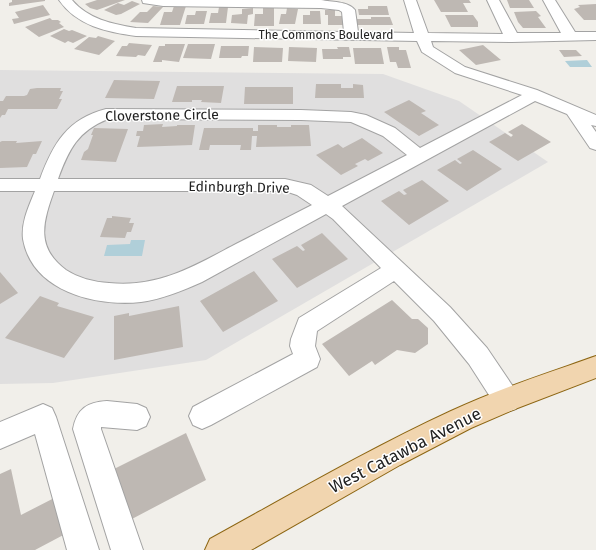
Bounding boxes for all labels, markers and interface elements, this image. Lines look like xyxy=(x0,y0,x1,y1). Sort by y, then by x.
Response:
street label: The Commons Boulevard xyxy=(259,28,393,42)
street label: Cloverstone Circle xyxy=(105,106,219,125)
street label: Edinburgh Drive xyxy=(188,178,290,197)
street label: West Catawba Avenue xyxy=(326,403,485,498)

